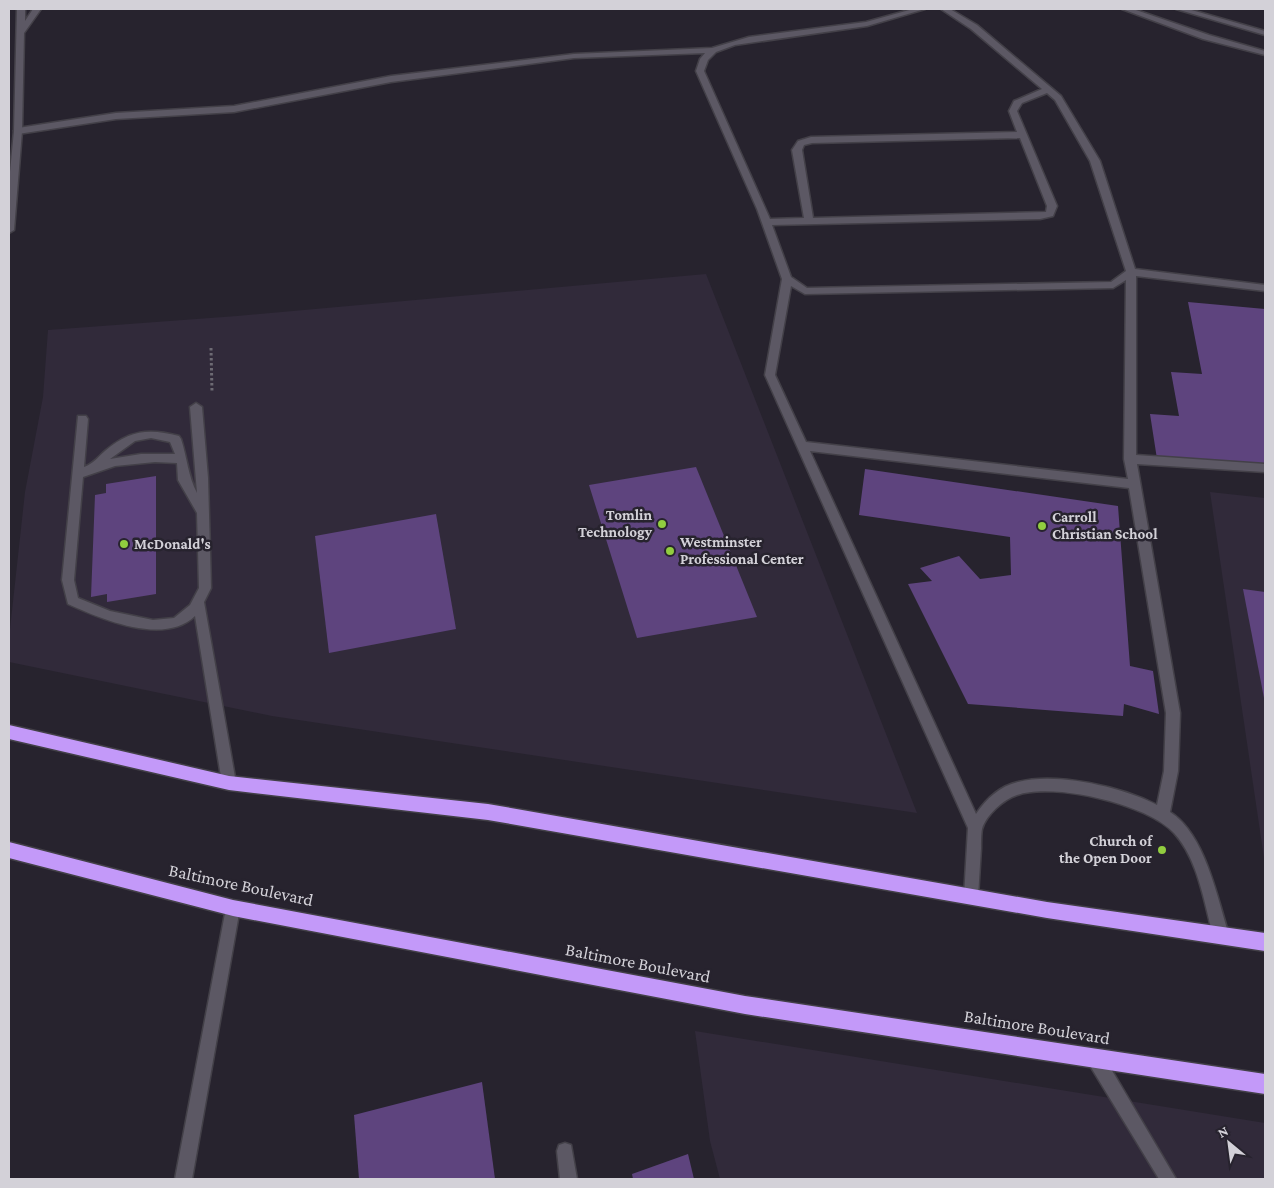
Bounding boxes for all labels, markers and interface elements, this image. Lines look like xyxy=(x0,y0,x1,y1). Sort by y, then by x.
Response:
place label: Tomlin Technology xyxy=(578,507,653,540)
place label: Carroll Christian School xyxy=(1052,509,1158,542)
marker: Tomlin Technology xyxy=(656,518,668,530)
marker: Carroll Christian School xyxy=(1036,520,1048,532)
place label: Westminster Professional Center xyxy=(679,534,804,567)
place label: McDonald's xyxy=(134,536,211,552)
marker: McDonald's xyxy=(118,538,130,550)
marker: Westminster Professional Center xyxy=(664,545,676,557)
place label: Church of the Open Door xyxy=(1059,833,1153,866)
marker: Church of the Open Door xyxy=(1156,844,1168,856)
street label: Baltimore Boulevard xyxy=(167,860,316,910)
street label: Baltimore Boulevard xyxy=(564,939,713,987)
street label: Baltimore Boulevard xyxy=(963,1006,1112,1048)
north arrow xyxy=(1204,1118,1254,1168)
text: N xyxy=(1215,1122,1231,1141)

